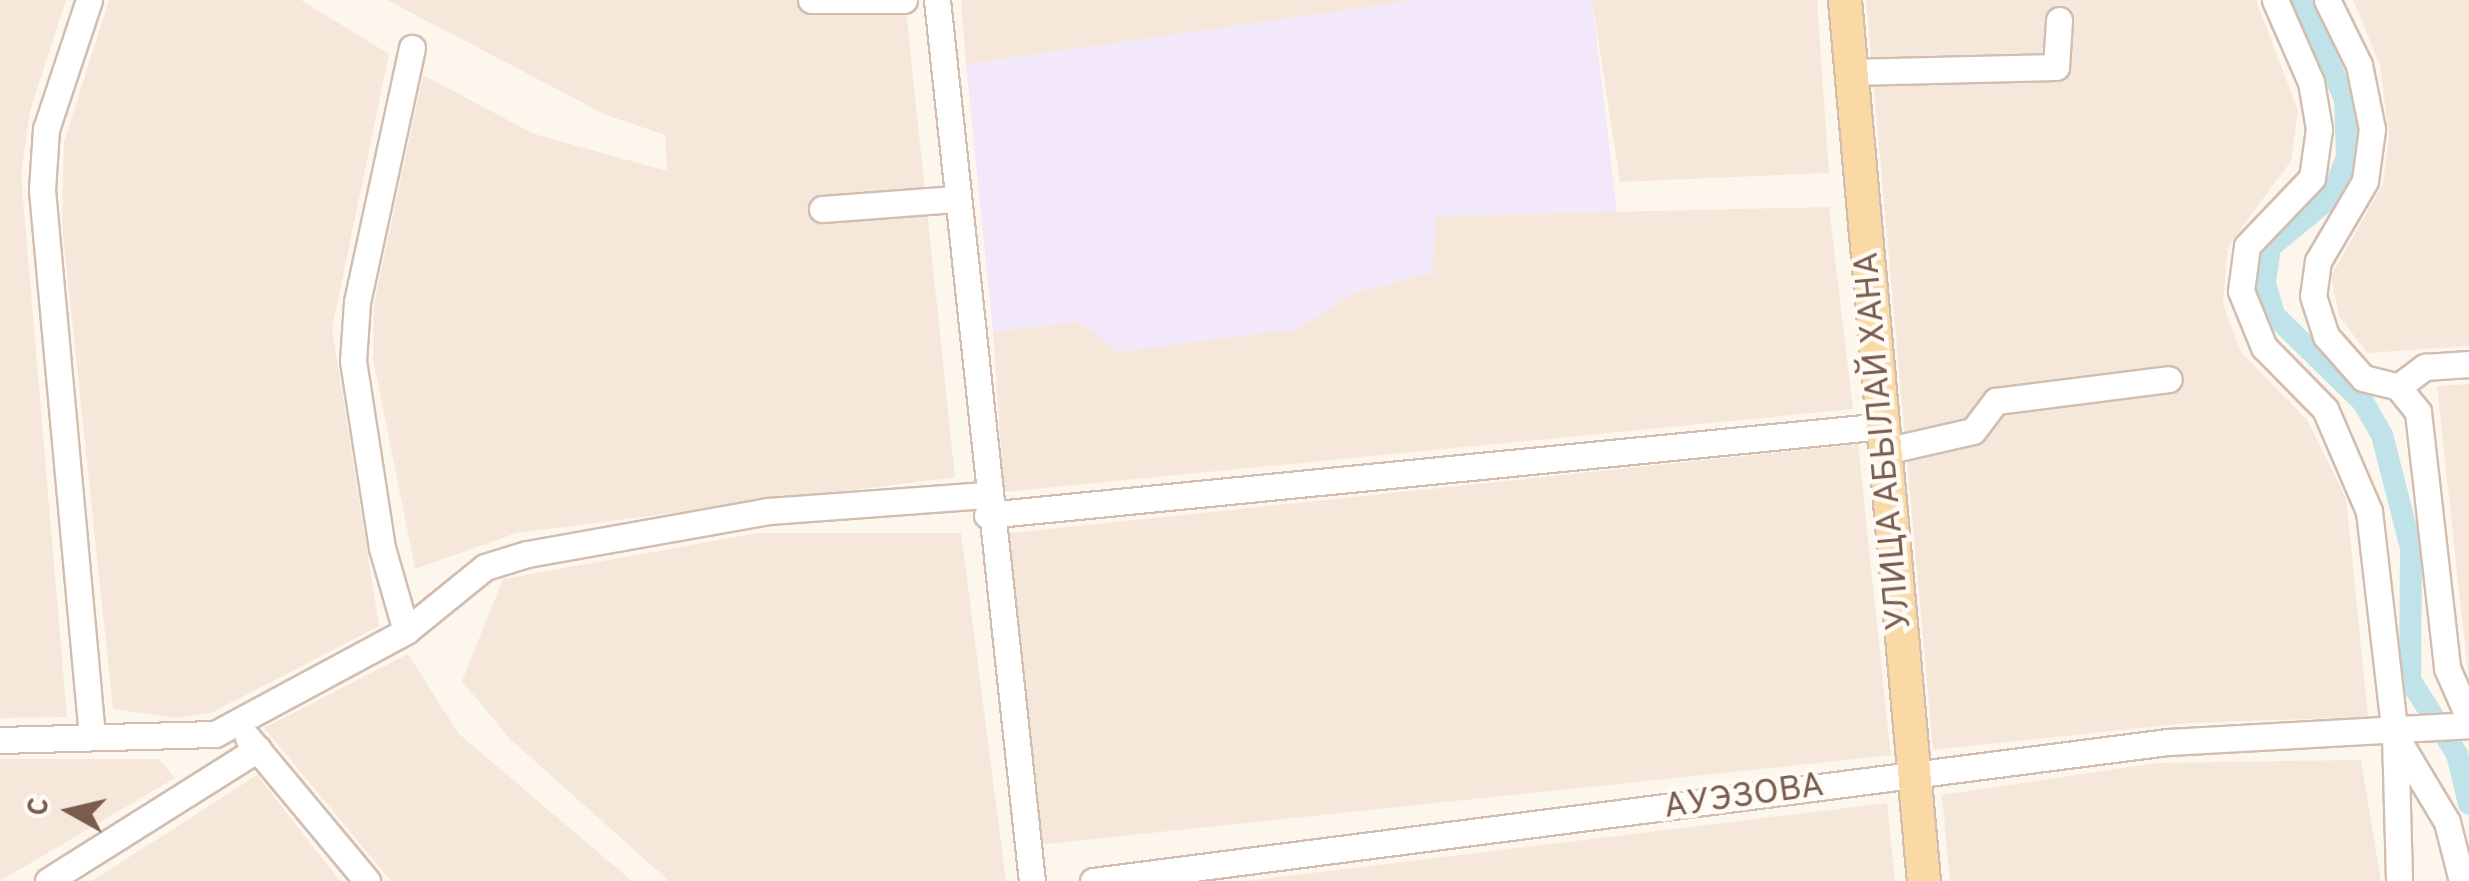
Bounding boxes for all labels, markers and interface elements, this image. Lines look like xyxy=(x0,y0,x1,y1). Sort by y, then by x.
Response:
street label: УЛИЦА АБЫЛАЙ ХАНА xyxy=(1846,248,1922,634)
north arrow xyxy=(20,761,120,861)
street label: АУЭЗОВА xyxy=(1661,765,1827,829)
text: С xyxy=(21,795,59,818)

